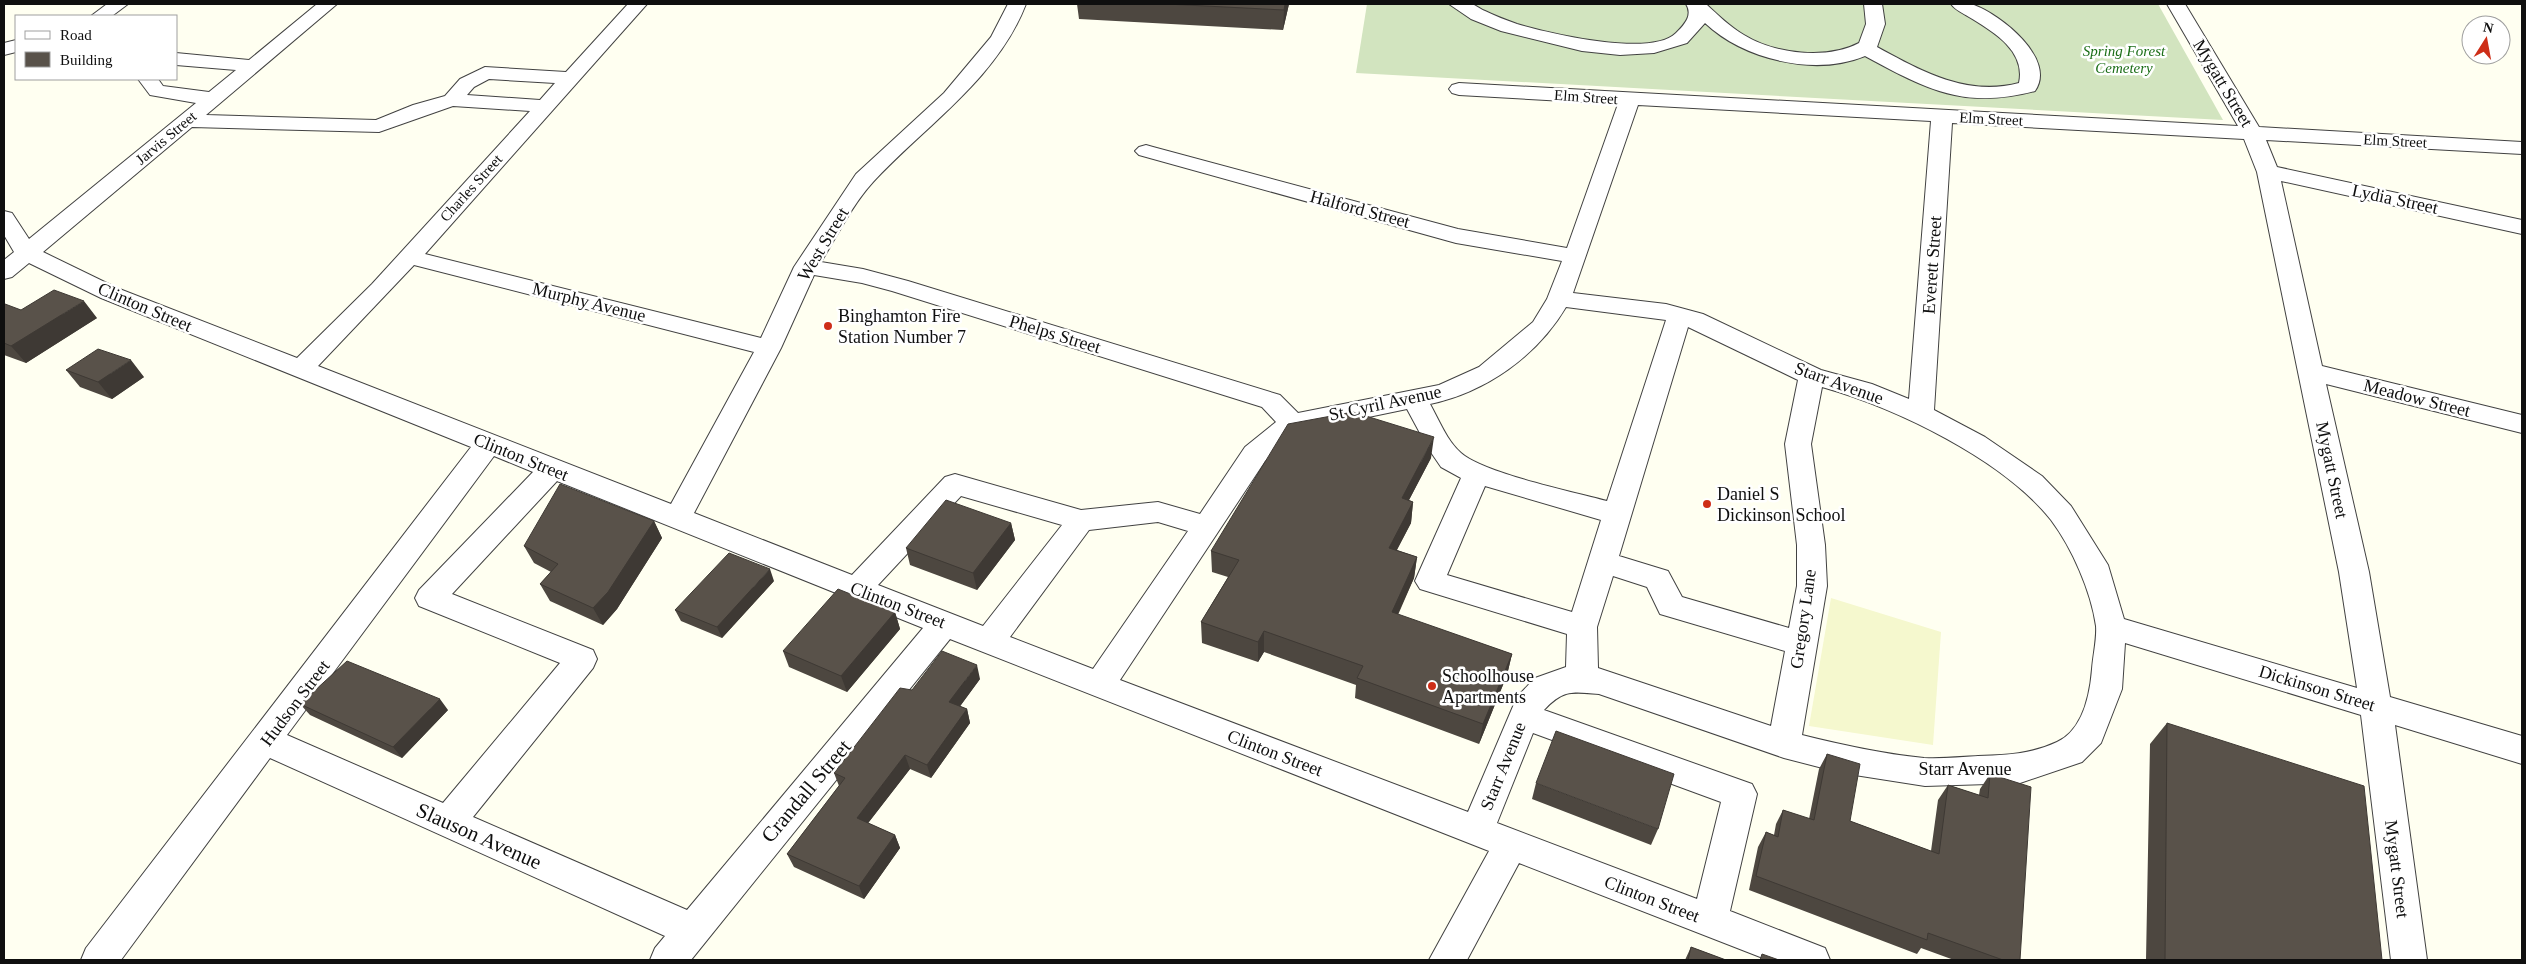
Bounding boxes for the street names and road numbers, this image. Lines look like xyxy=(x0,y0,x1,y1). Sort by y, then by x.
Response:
street label: Mygatt Street xyxy=(2189,36,2257,130)
street label: Elm Street xyxy=(1554,87,1619,107)
street label: Jarvis Street xyxy=(133,108,200,168)
street label: Elm Street xyxy=(1959,109,2024,129)
street label: Elm Street xyxy=(2363,131,2428,151)
street label: Charles Street xyxy=(437,151,506,225)
street label: Lydia Street xyxy=(2350,180,2440,218)
street label: Halford Street xyxy=(1308,186,1412,232)
street label: West Street xyxy=(793,204,853,284)
street label: Everett Street xyxy=(1919,215,1945,315)
street label: Clinton Street xyxy=(95,278,195,336)
street label: Murphy Avenue xyxy=(530,278,648,326)
street label: Phelps Street xyxy=(1007,311,1103,357)
street label: Starr Avenue xyxy=(1792,358,1886,408)
street label: Meadow Street xyxy=(2361,375,2473,421)
street label: St Cyril Avenue xyxy=(1327,381,1443,425)
street label: Mygatt Street xyxy=(2312,420,2352,520)
street label: Clinton Street xyxy=(471,429,571,485)
street label: Gregory Lane xyxy=(1786,568,1820,670)
street label: Clinton Street xyxy=(848,578,948,632)
street label: Hudson Street xyxy=(256,656,334,750)
street label: Dickinson Street xyxy=(2256,661,2378,715)
street label: Starr Avenue xyxy=(1476,719,1530,813)
street label: Clinton Street xyxy=(1225,726,1325,780)
street label: Crandall Street xyxy=(756,735,856,847)
street label: Starr Avenue xyxy=(1918,759,2012,779)
street label: Slauson Avenue xyxy=(413,798,545,874)
street label: Mygatt Street xyxy=(2381,819,2413,919)
street label: Clinton Street xyxy=(1602,872,1702,926)

